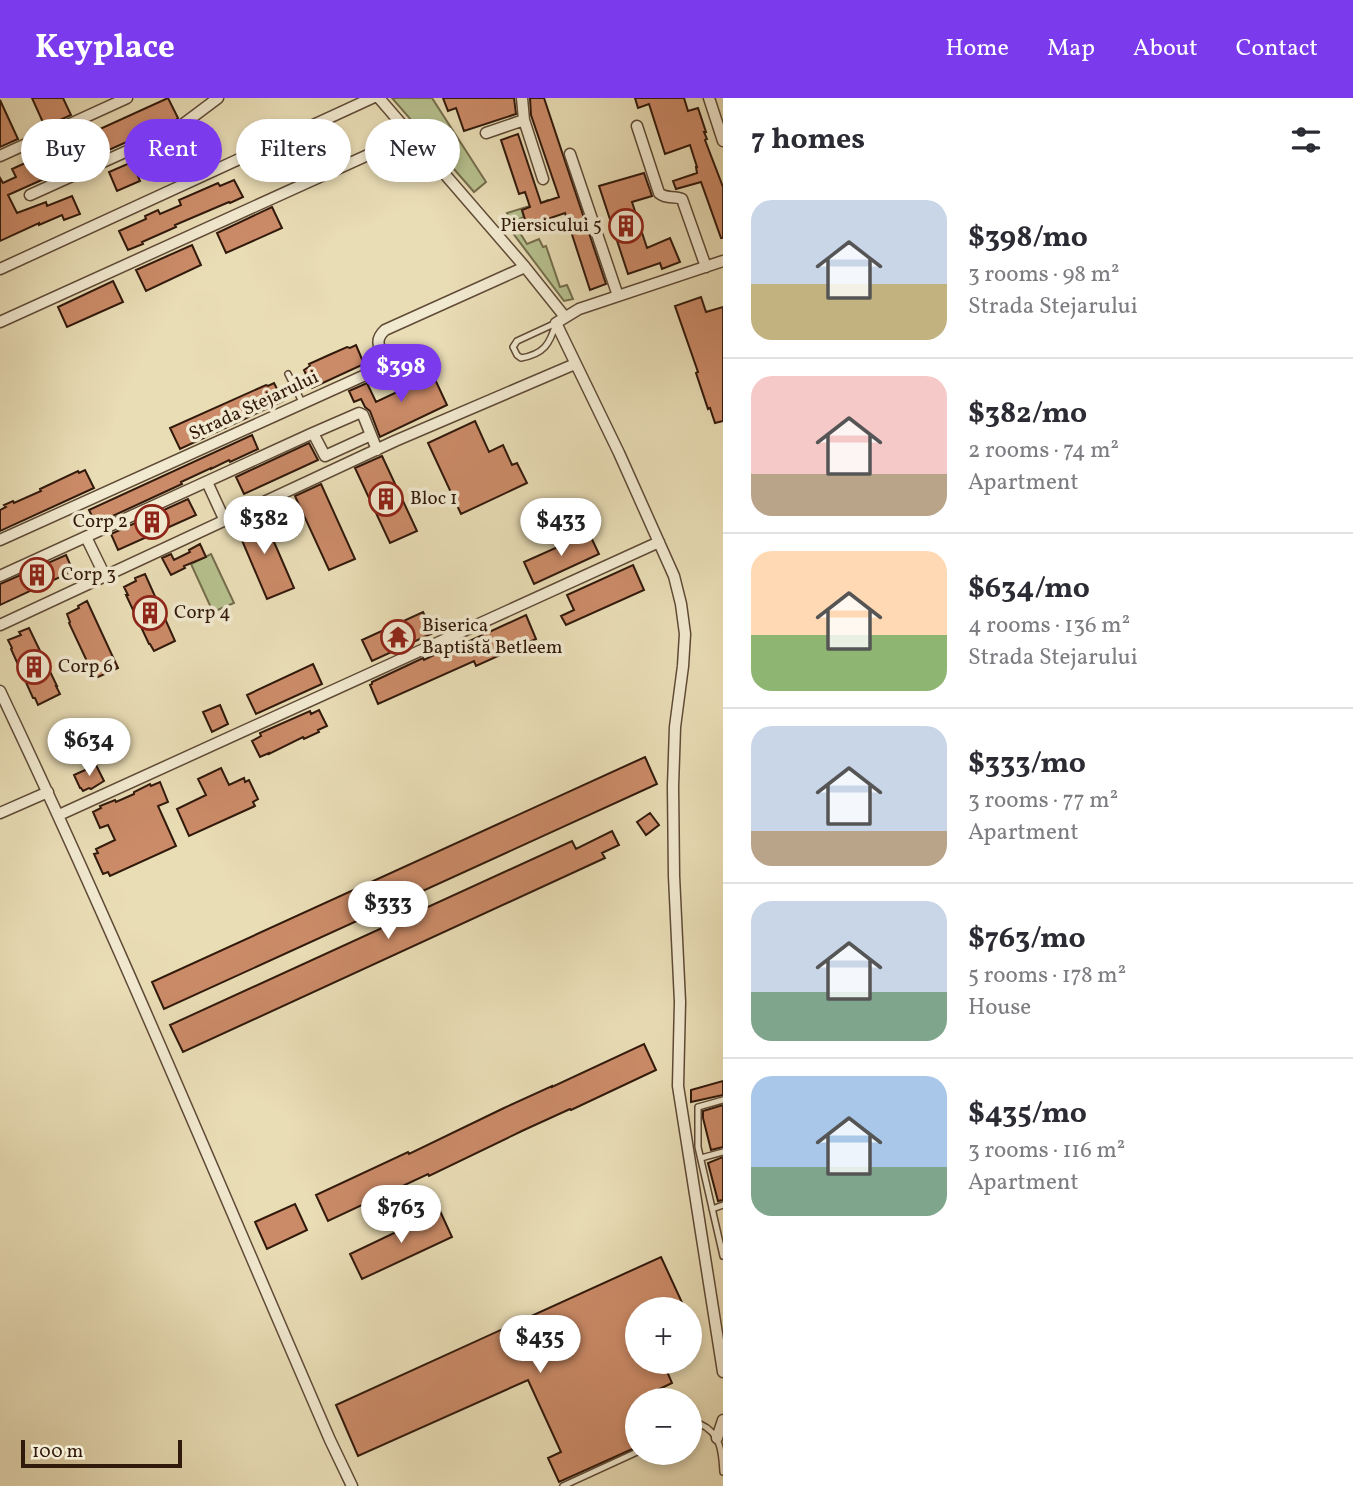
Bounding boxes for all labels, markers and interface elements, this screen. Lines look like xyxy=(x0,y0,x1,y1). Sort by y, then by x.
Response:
text: Keyplace xyxy=(35,26,175,72)
text: Home xyxy=(945,32,1009,66)
text: Map xyxy=(1047,32,1095,66)
text: About xyxy=(1133,32,1198,66)
text: Contact xyxy=(1236,32,1318,66)
chip: Buy xyxy=(21,119,110,182)
chip: Rent xyxy=(124,119,222,182)
chip: Filters xyxy=(236,119,351,182)
chip: New xyxy=(365,119,460,182)
text: 7 homes xyxy=(751,119,865,161)
icon: filters xyxy=(1287,121,1325,159)
building icon: Piersicului 5 xyxy=(607,207,645,245)
place label: Piersicului 5 xyxy=(500,213,602,239)
text: $398/mo xyxy=(968,217,1088,259)
icon: home xyxy=(807,228,891,312)
text: 3 rooms · 98 m² xyxy=(968,259,1120,291)
text: Strada Stejarului xyxy=(968,291,1138,323)
pin: $398 xyxy=(360,344,442,404)
text: $398 xyxy=(376,351,426,383)
street label: Strada Stejarului xyxy=(185,364,323,447)
text: $382/mo xyxy=(968,393,1087,435)
icon: home xyxy=(807,404,891,488)
text: 2 rooms · 74 m² xyxy=(968,435,1119,467)
text: Apartment xyxy=(968,467,1079,499)
building icon: Bloc 1 xyxy=(367,480,405,518)
place label: Bloc 1 xyxy=(410,486,457,512)
pin: $382 xyxy=(223,496,305,556)
pin: $433 xyxy=(520,498,602,558)
building icon: Corp 2 xyxy=(133,503,171,541)
text: $382 xyxy=(240,503,288,535)
text: $433 xyxy=(536,505,586,537)
place label: Corp 2 xyxy=(73,509,128,535)
building icon: Corp 3 xyxy=(18,556,56,594)
place label: Corp 3 xyxy=(61,562,116,588)
text: $634/mo xyxy=(968,568,1090,610)
icon: home xyxy=(807,579,891,663)
building icon: Corp 4 xyxy=(131,594,169,632)
place label: Corp 4 xyxy=(174,600,231,626)
text: 4 rooms · 136 m² xyxy=(968,610,1130,642)
place label: Biserica Baptistă Betleem xyxy=(422,613,563,661)
temple icon: Biserica Baptistă Betleem xyxy=(379,618,417,656)
text: Strada Stejarului xyxy=(968,642,1138,674)
building icon: Corp 6 xyxy=(15,648,53,686)
place label: Corp 6 xyxy=(58,654,113,680)
pin: $634 xyxy=(48,718,130,778)
text: $634 xyxy=(64,725,115,757)
text: $333/mo xyxy=(968,743,1086,785)
icon: home xyxy=(807,754,891,838)
text: 3 rooms · 77 m² xyxy=(968,785,1118,817)
text: Apartment xyxy=(968,817,1079,849)
pin: $333 xyxy=(347,882,429,941)
text: $333 xyxy=(364,888,412,920)
text: $763/mo xyxy=(968,918,1086,960)
icon: home xyxy=(807,929,891,1013)
text: 5 rooms · 178 m² xyxy=(968,960,1126,992)
text: House xyxy=(968,992,1031,1024)
text: $435/mo xyxy=(968,1093,1087,1135)
icon: home xyxy=(807,1104,891,1188)
text: 3 rooms · 116 m² xyxy=(968,1135,1125,1167)
text: Apartment xyxy=(968,1167,1079,1199)
pin: $763 xyxy=(360,1186,442,1245)
text: $763 xyxy=(377,1192,425,1224)
map controls xyxy=(625,1297,702,1465)
button: + xyxy=(625,1297,702,1374)
pin: $435 xyxy=(499,1316,581,1375)
text: $435 xyxy=(516,1322,564,1354)
button: − xyxy=(625,1388,702,1465)
scale bar xyxy=(21,1437,182,1469)
text: 100 m xyxy=(32,1439,83,1465)

